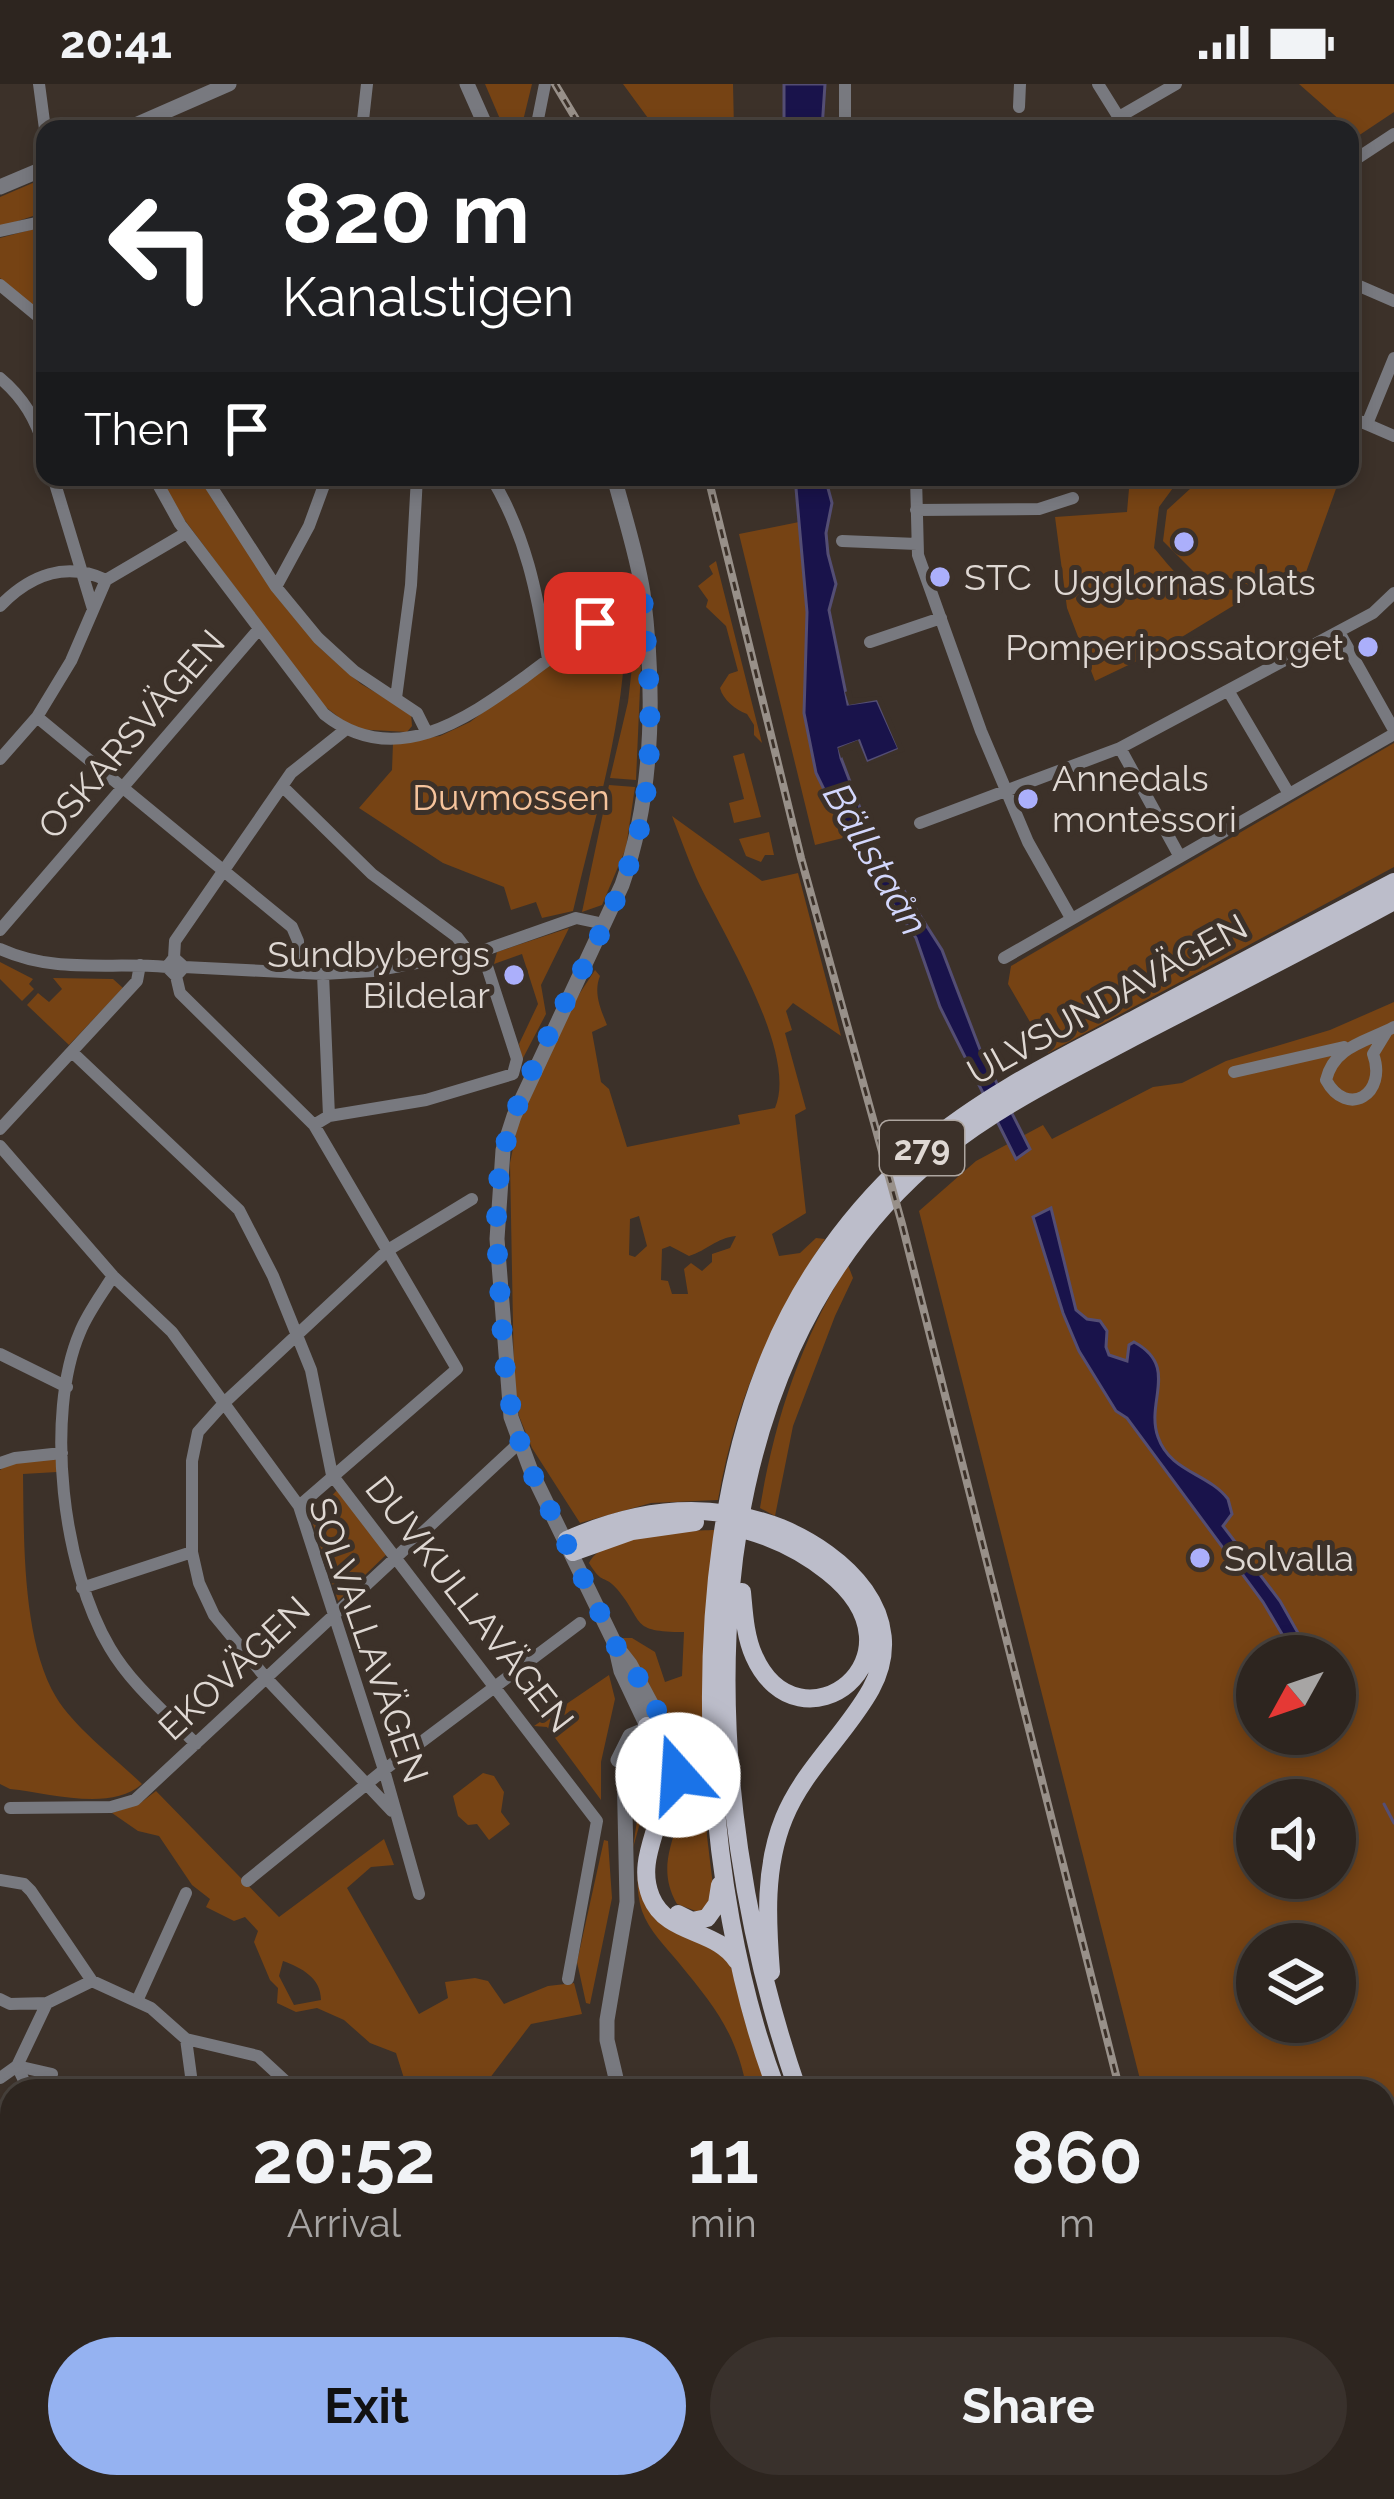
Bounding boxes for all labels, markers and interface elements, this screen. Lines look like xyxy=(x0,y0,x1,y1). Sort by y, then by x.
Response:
text: 20:41 xyxy=(60,16,172,69)
text: 820 m xyxy=(282,164,530,263)
icon: left xyxy=(84,168,240,324)
text: Kanalstigen xyxy=(282,265,574,329)
icon: arrive xyxy=(214,396,280,462)
text: Then xyxy=(84,403,190,456)
marker: Ugglornas plats xyxy=(1171,529,1197,555)
place label: STC xyxy=(964,556,1032,598)
place label: Ugglornas plats xyxy=(1052,561,1316,603)
marker: STC xyxy=(927,564,953,590)
pin xyxy=(544,572,646,674)
icon: arrive xyxy=(562,590,628,656)
street label: OSKARSVÄGEN xyxy=(29,621,233,847)
place label: Pomperipossatorget xyxy=(1005,626,1344,668)
marker: Pomperipossatorget xyxy=(1355,634,1381,660)
place label: Annedals montessori xyxy=(1052,757,1237,840)
water label: Bällstaån xyxy=(814,775,938,943)
park label: Duvmossen xyxy=(412,776,610,818)
marker: Annedals montessori xyxy=(1015,786,1041,812)
street label: ULVSUNDAVÄGEN xyxy=(960,905,1254,1093)
place label: Sundbybergs Bildelar xyxy=(267,933,490,1016)
marker: Sundbybergs Bildelar xyxy=(501,962,527,988)
road number: 279 xyxy=(880,1121,964,1175)
street label: DUVKULLAVÄGEN xyxy=(357,1468,583,1740)
street label: SOLVALLAVÄGEN xyxy=(301,1492,437,1788)
place label: Solvalla xyxy=(1224,1537,1354,1579)
marker: Solvalla xyxy=(1187,1545,1213,1571)
street label: EKOVÄGEN xyxy=(150,1588,318,1748)
north arrow xyxy=(1236,1635,1356,1755)
map controls xyxy=(1236,1635,1356,2043)
position arrow xyxy=(615,1712,741,1838)
button: sound xyxy=(1236,1779,1356,1899)
button: layers xyxy=(1236,1923,1356,2043)
text: 20:52 xyxy=(252,2115,435,2200)
text: 11 xyxy=(688,2115,759,2200)
text: 860 xyxy=(1011,2115,1143,2200)
text: Arrival xyxy=(287,2200,401,2246)
text: min xyxy=(690,2200,757,2246)
text: m xyxy=(1059,2200,1095,2246)
button: Exit xyxy=(48,2337,686,2475)
button: Share xyxy=(710,2337,1347,2475)

